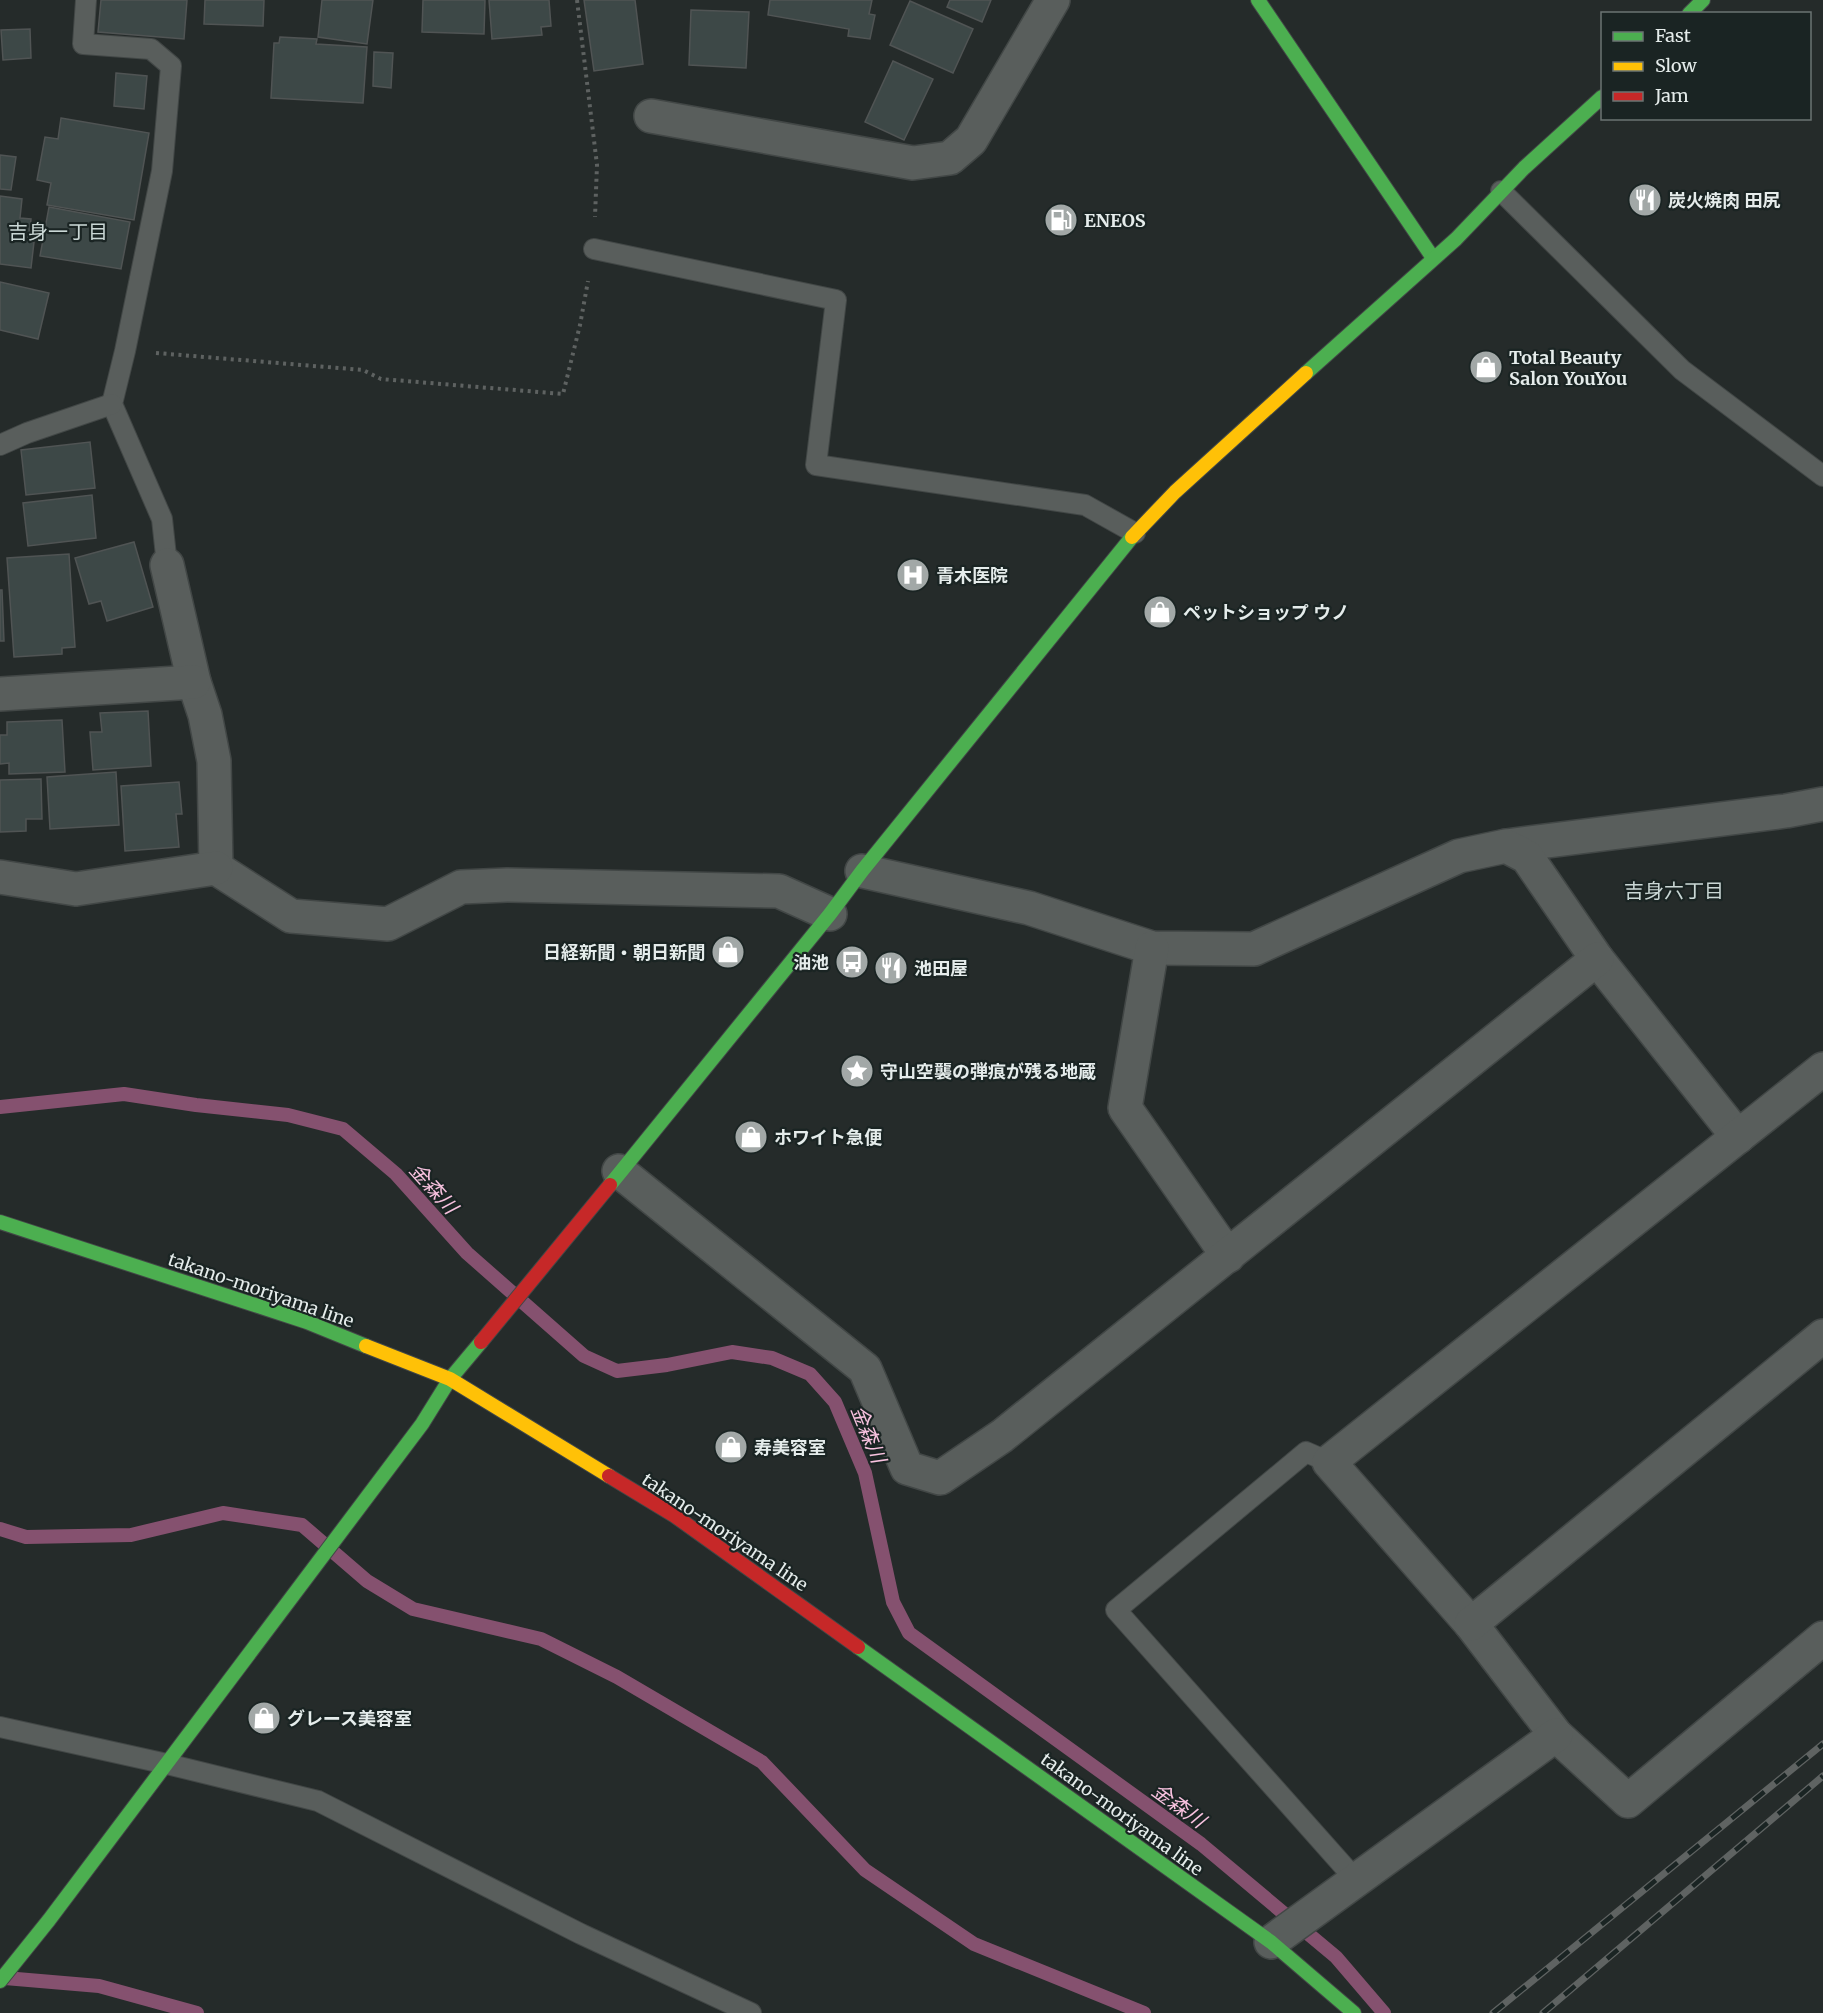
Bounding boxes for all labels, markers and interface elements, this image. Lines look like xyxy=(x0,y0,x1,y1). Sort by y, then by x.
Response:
legend xyxy=(1601,12,1811,120)
text: Fast xyxy=(1655,24,1691,47)
text: Slow xyxy=(1655,54,1698,77)
text: Jam xyxy=(1654,84,1689,107)
restaurant icon: 炭火焼肉 田尻 xyxy=(1627,182,1663,218)
place label: 炭火焼肉 田尻 xyxy=(1668,189,1780,212)
fuel station icon: ENEOS xyxy=(1043,202,1079,238)
place label: ENEOS xyxy=(1084,209,1146,232)
district label: 吉身一丁目 xyxy=(8,219,108,244)
place label: Total Beauty Salon YouYou xyxy=(1509,346,1627,390)
shop icon: Total Beauty Salon YouYou xyxy=(1468,349,1504,385)
hospital icon: 青木医院 xyxy=(895,557,931,593)
place label: 青木医院 xyxy=(936,564,1008,587)
shop icon: ペットショップ ウノ xyxy=(1142,594,1178,630)
place label: ペットショップ ウノ xyxy=(1183,601,1349,624)
district label: 吉身六丁目 xyxy=(1624,878,1724,903)
shop icon: 日経新聞・朝日新聞 xyxy=(710,934,746,970)
place label: 日経新聞・朝日新聞 xyxy=(543,941,705,964)
bus stop icon: 油池 xyxy=(834,944,870,980)
restaurant icon: 池田屋 xyxy=(873,950,909,986)
place label: 油池 xyxy=(793,951,829,974)
place label: 池田屋 xyxy=(914,957,968,980)
place icon: 守山空襲の弾痕が残る地蔵 xyxy=(839,1053,875,1089)
place label: 守山空襲の弾痕が残る地蔵 xyxy=(880,1060,1096,1083)
shop icon: ホワイト急便 xyxy=(733,1119,769,1155)
place label: ホワイト急便 xyxy=(774,1126,883,1149)
water label: 金森川 xyxy=(405,1157,465,1220)
street label: takano-moriyama line xyxy=(165,1247,357,1333)
water label: 金森川 xyxy=(846,1402,893,1468)
shop icon: 寿美容室 xyxy=(713,1429,749,1465)
place label: 寿美容室 xyxy=(754,1436,826,1459)
street label: takano-moriyama line xyxy=(638,1468,812,1596)
shop icon: グレース美容室 xyxy=(246,1700,282,1736)
place label: グレース美容室 xyxy=(287,1707,412,1730)
street label: takano-moriyama line xyxy=(1036,1747,1208,1881)
water label: 金森川 xyxy=(1147,1777,1212,1834)

